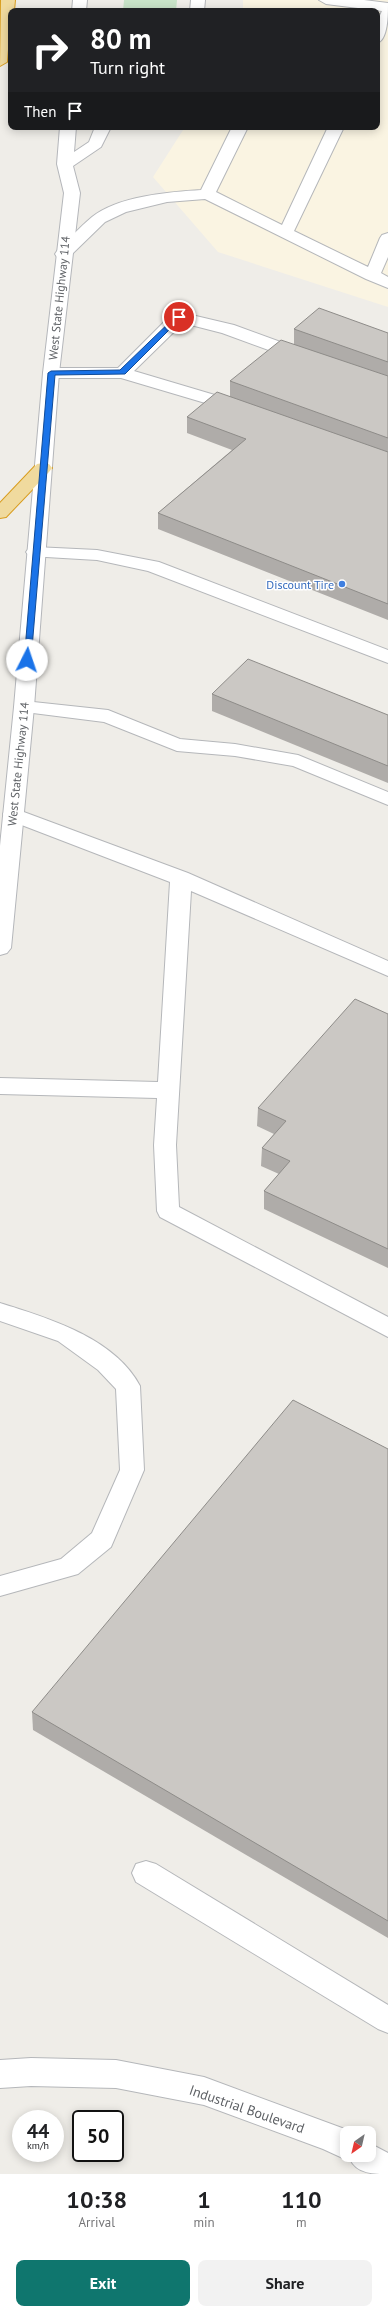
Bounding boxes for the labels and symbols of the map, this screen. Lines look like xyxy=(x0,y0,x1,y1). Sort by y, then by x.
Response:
street label: West State Highway 114 xyxy=(45,235,73,361)
pin xyxy=(162,300,196,334)
place label: Discount Tire xyxy=(266,577,334,592)
marker: Discount Tire xyxy=(337,579,347,589)
position arrow xyxy=(6,639,48,681)
street label: West State Highway 114 xyxy=(4,701,32,827)
street label: Industrial Boulevard xyxy=(187,2081,307,2137)
speed limit sign: 50 xyxy=(72,2110,124,2162)
north arrow xyxy=(340,2126,376,2162)

